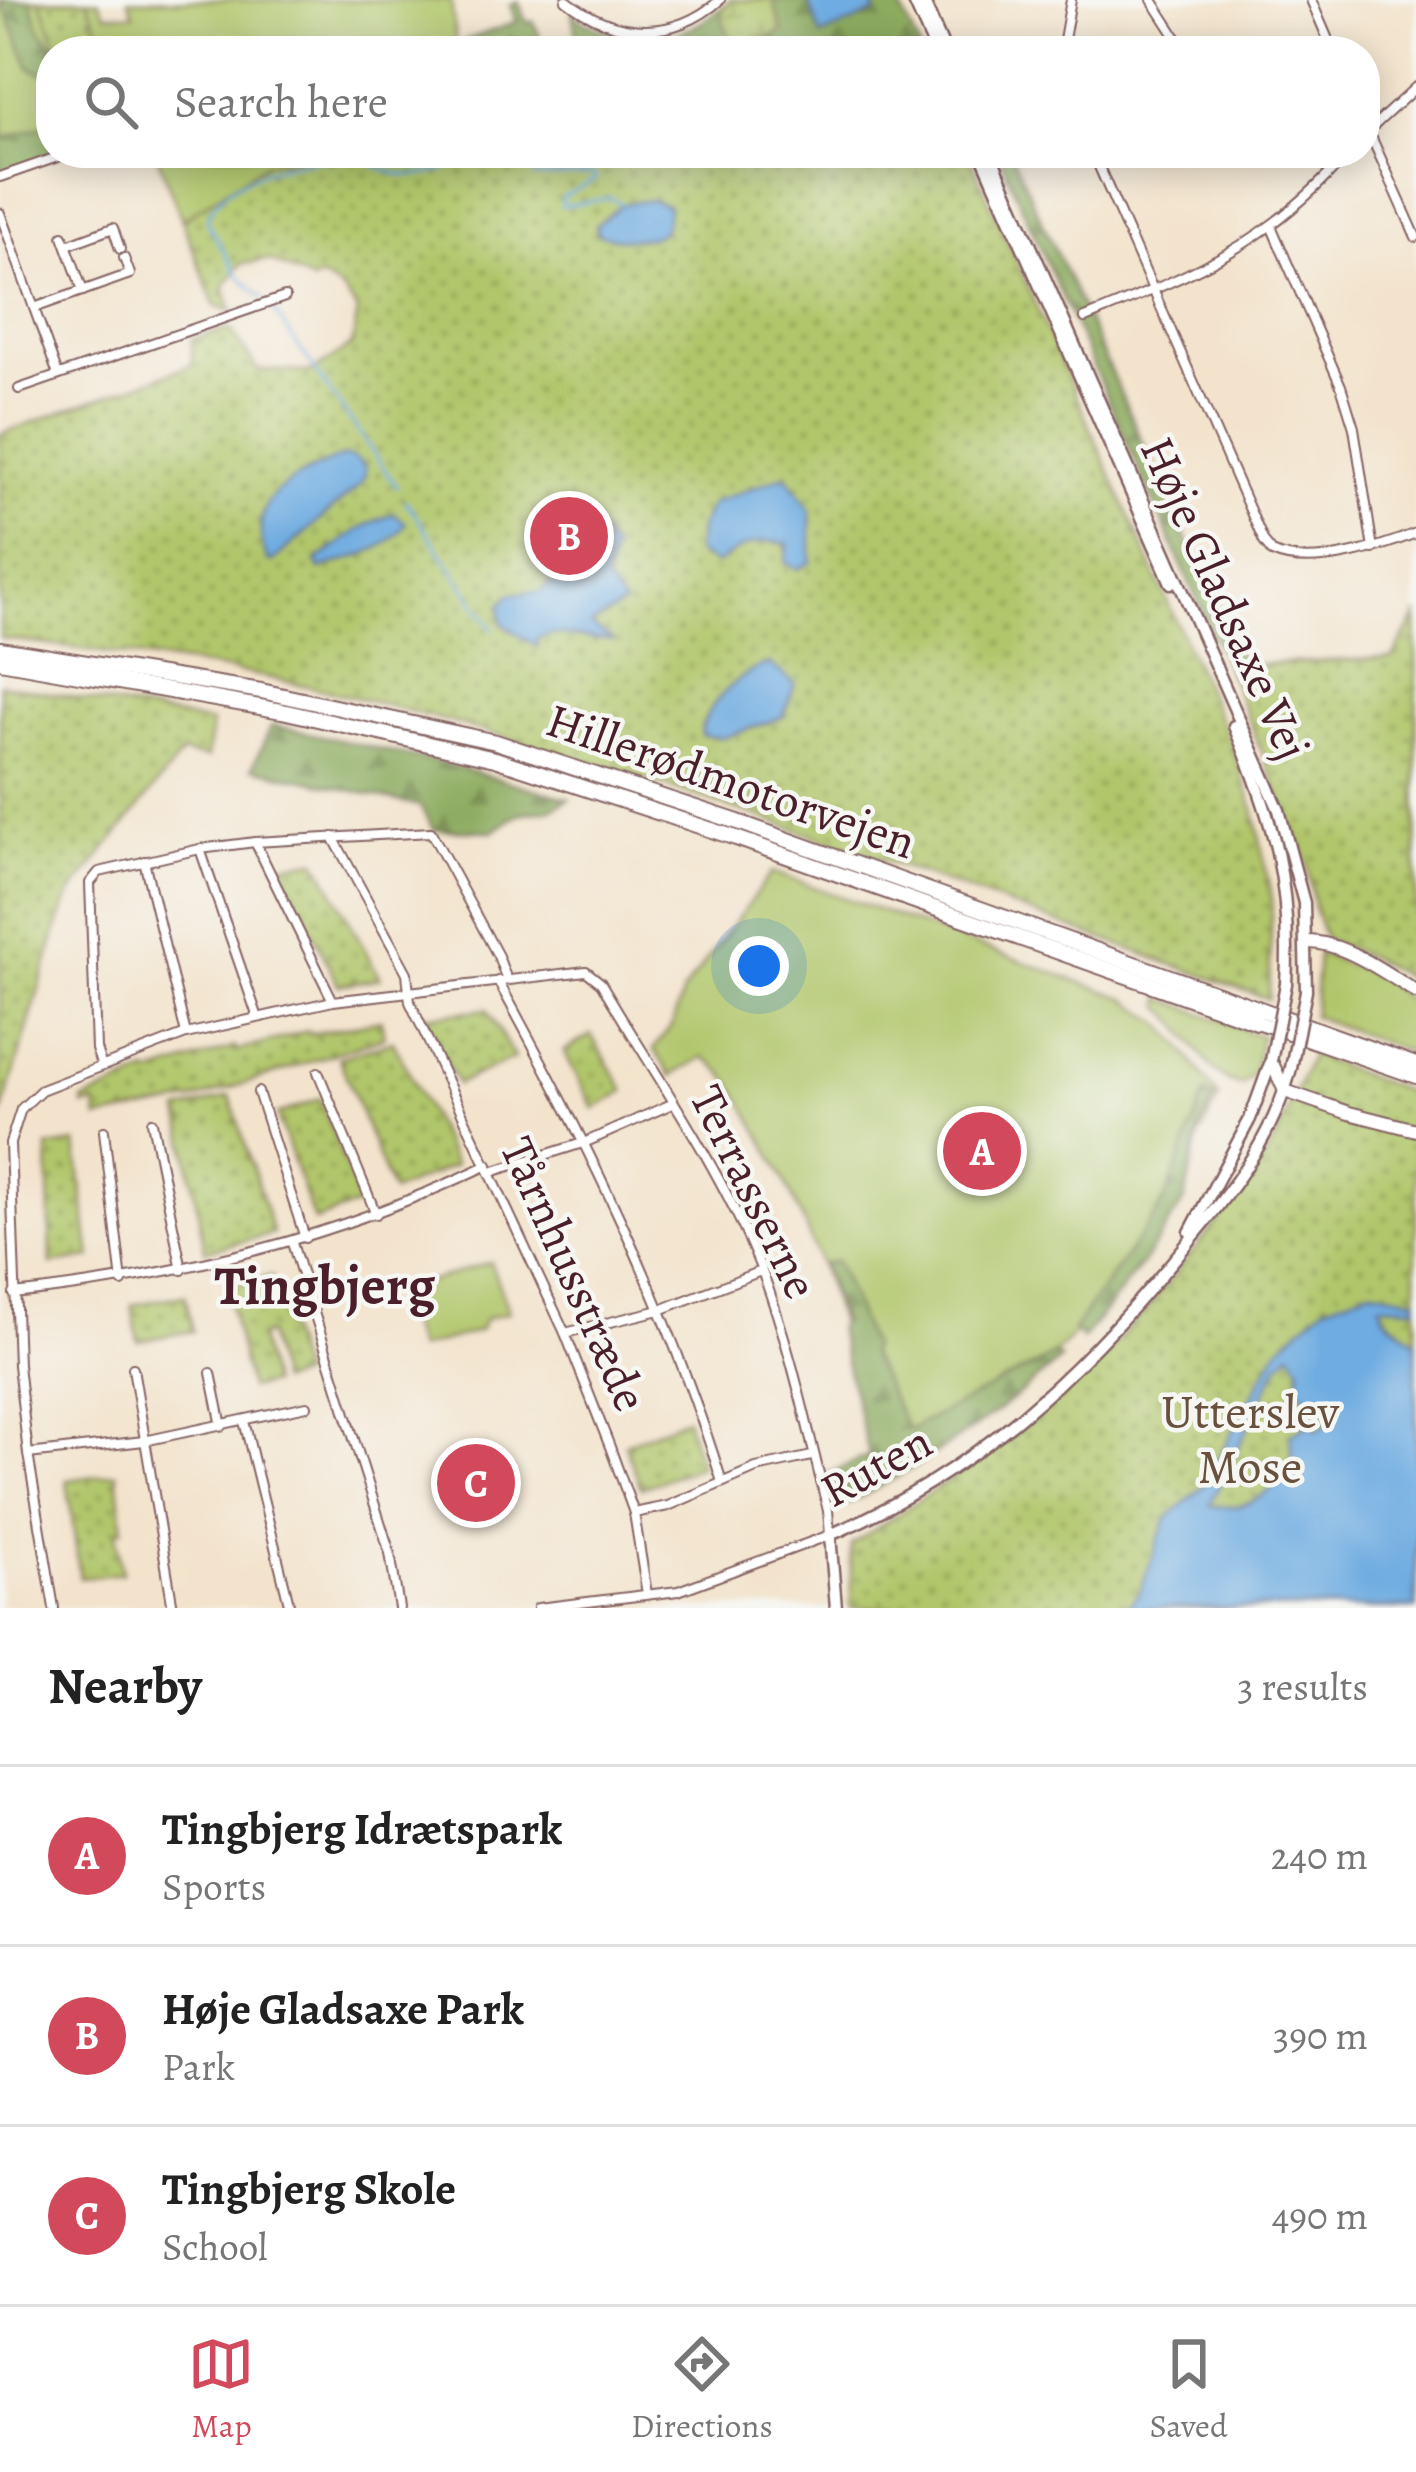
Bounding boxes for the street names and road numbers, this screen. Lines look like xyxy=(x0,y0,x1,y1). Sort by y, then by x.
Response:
street label: Høje Gladsaxe Vej xyxy=(1124,426,1326,770)
street label: Hillerødmotorvejen xyxy=(538,687,924,875)
street label: Terrasserne xyxy=(674,1074,834,1310)
street label: Tårnhusstræde xyxy=(484,1127,664,1421)
street label: Ruten xyxy=(809,1409,943,1523)

